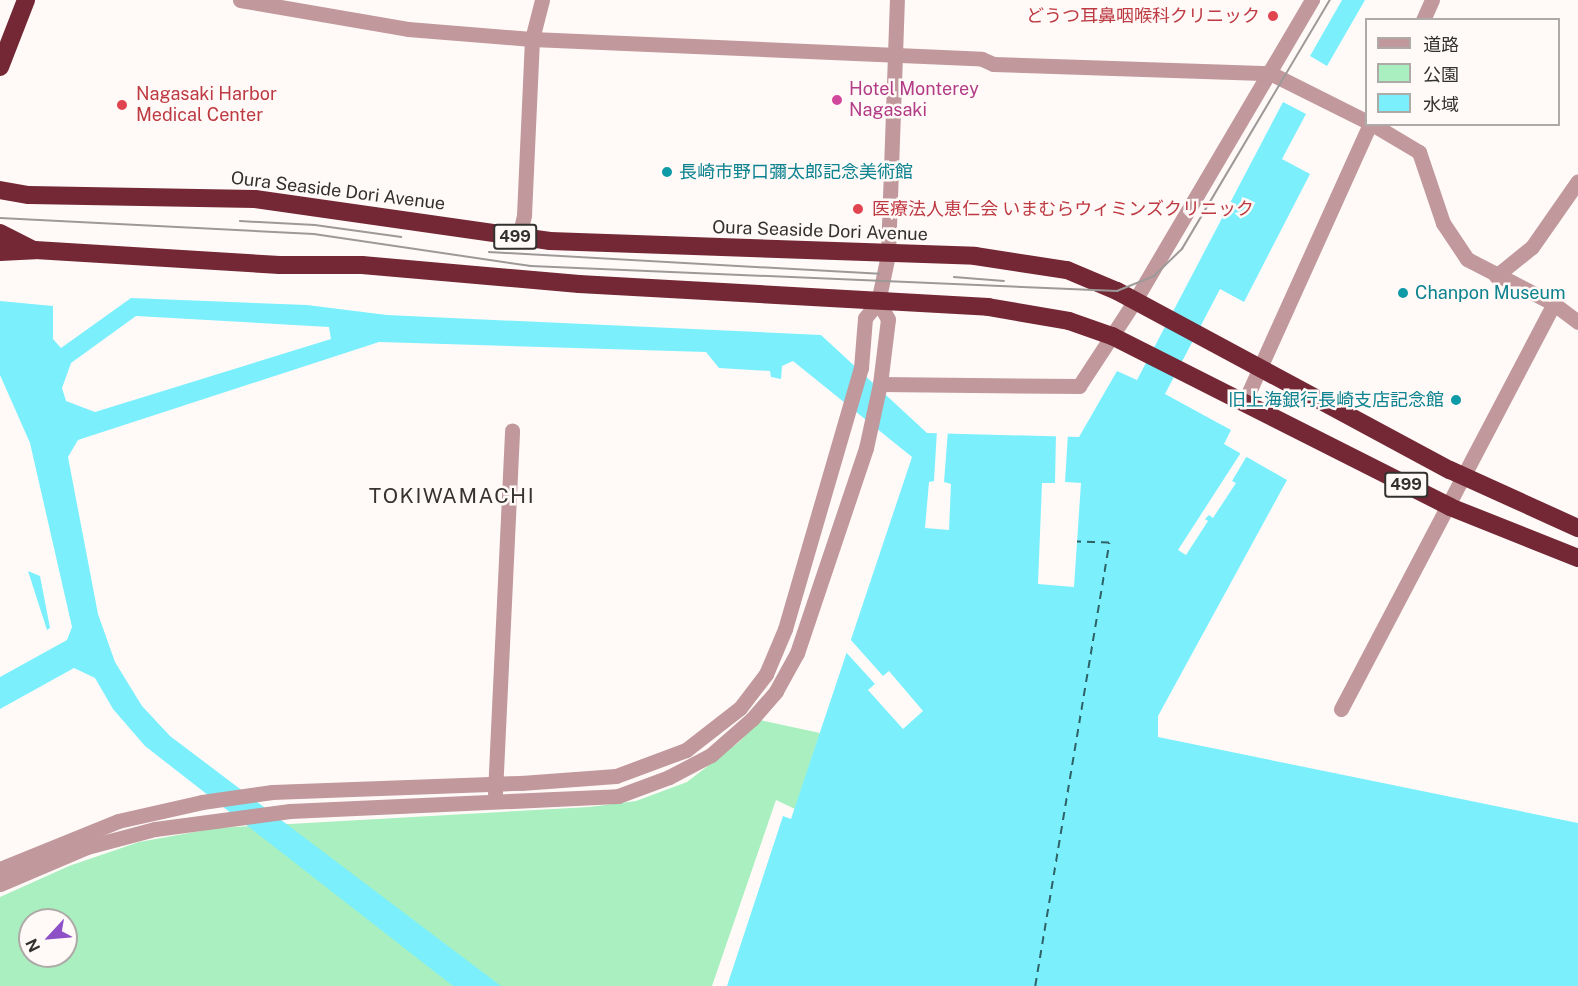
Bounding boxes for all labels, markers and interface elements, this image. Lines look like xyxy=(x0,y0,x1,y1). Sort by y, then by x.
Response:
place label: どうつ耳鼻咽喉科クリニック xyxy=(1026,5,1260,27)
marker: どうつ耳鼻咽喉科クリニック xyxy=(1264,7,1282,25)
legend xyxy=(1365,18,1560,126)
text: 道路 xyxy=(1423,34,1459,55)
text: 公園 xyxy=(1423,64,1459,85)
place label: Hotel Monterey Nagasaki xyxy=(849,79,979,122)
place label: Nagasaki Harbor Medical Center xyxy=(136,84,277,127)
marker: Hotel Monterey Nagasaki xyxy=(830,93,844,107)
text: 水域 xyxy=(1423,94,1459,115)
marker: Nagasaki Harbor Medical Center xyxy=(113,96,131,114)
place label: 長崎市野口彌太郎記念美術館 xyxy=(679,161,913,183)
marker: 長崎市野口彌太郎記念美術館 xyxy=(660,165,674,179)
street label: Oura Seaside Dori Avenue xyxy=(229,167,447,215)
place label: 医療法人恵仁会 いまむらウィミンズクリニック xyxy=(872,198,1254,220)
marker: 医療法人恵仁会 いまむらウィミンズクリニック xyxy=(849,200,867,218)
street label: Oura Seaside Dori Avenue xyxy=(712,216,928,246)
road number: 499 xyxy=(492,224,538,250)
place label: Chanpon Museum xyxy=(1415,282,1566,304)
marker: Chanpon Museum xyxy=(1396,286,1410,300)
place label: 旧上海銀行長崎支店記念館 xyxy=(1228,389,1444,411)
marker: 旧上海銀行長崎支店記念館 xyxy=(1449,393,1463,407)
road number: 499 xyxy=(1384,472,1428,498)
district label: TOKIWAMACHI xyxy=(369,483,535,509)
north arrow xyxy=(18,908,78,968)
text: N xyxy=(22,935,44,955)

